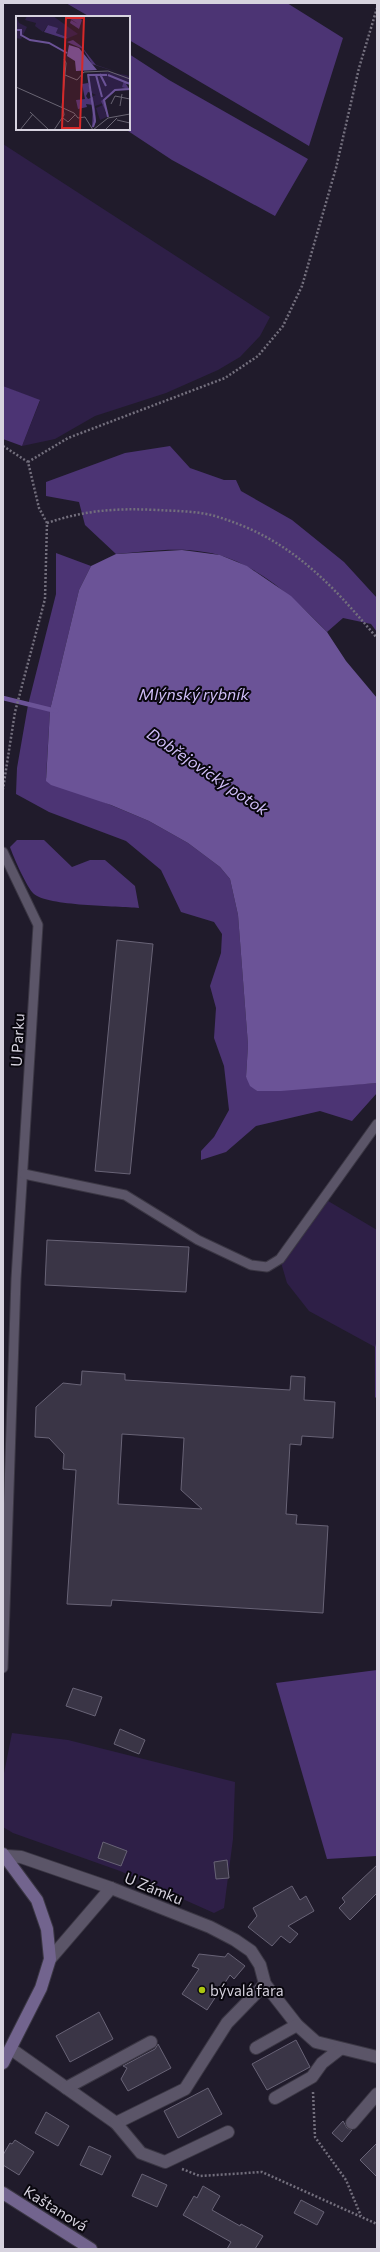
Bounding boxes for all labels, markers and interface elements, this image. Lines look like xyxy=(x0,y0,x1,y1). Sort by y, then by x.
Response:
inset map xyxy=(16,16,130,130)
water label: Mlýnský rybník xyxy=(139,684,249,703)
water label: Dobřejovický potok xyxy=(144,723,272,819)
street label: U Parku xyxy=(7,1013,27,1067)
street label: U Zámku xyxy=(122,1868,186,1908)
place label: bývalá fara xyxy=(210,1981,284,1999)
marker: bývalá fara xyxy=(197,1985,207,1995)
street label: Kaštanová xyxy=(21,2181,91,2235)

